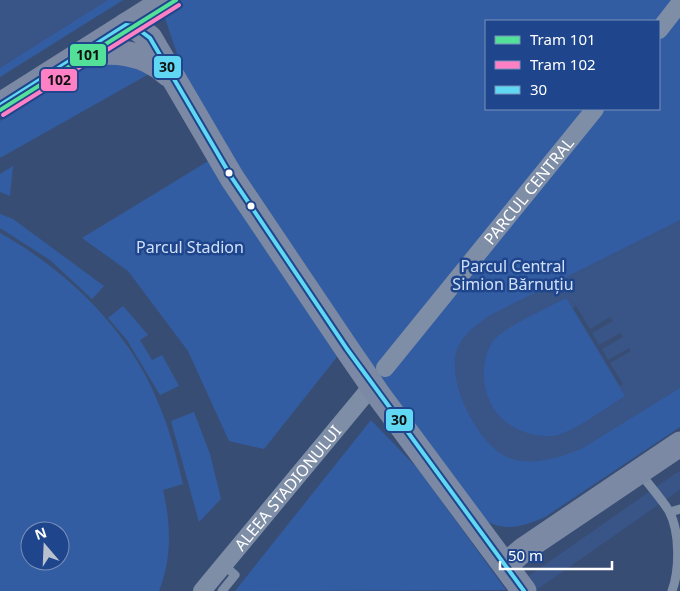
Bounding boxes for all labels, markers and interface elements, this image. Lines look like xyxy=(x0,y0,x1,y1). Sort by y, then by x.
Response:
legend xyxy=(485,20,660,110)
text: Tram 101 xyxy=(530,29,596,49)
line badge: 101 xyxy=(69,43,107,67)
text: 101 xyxy=(76,45,100,64)
text: Tram 102 xyxy=(530,54,596,74)
line badge: 30 xyxy=(153,55,182,79)
text: 30 xyxy=(159,57,175,76)
line badge: 102 xyxy=(40,68,78,92)
text: 102 xyxy=(47,70,71,89)
text: 30 xyxy=(530,79,547,99)
street label: PARCUL CENTRAL xyxy=(478,133,579,249)
unlabelled marker xyxy=(224,168,234,178)
unlabelled marker xyxy=(246,201,256,211)
park label: Parcul Stadion xyxy=(136,236,244,258)
park label: Parcul Central Simion Bărnuțiu xyxy=(452,255,574,295)
line badge: 30 xyxy=(385,408,414,432)
text: 30 xyxy=(391,410,407,429)
street label: ALEEA STADIONULUI xyxy=(229,421,346,555)
north arrow xyxy=(20,521,70,571)
text: N xyxy=(32,522,49,544)
scale bar xyxy=(500,538,612,570)
text: 50 m xyxy=(508,545,543,565)

